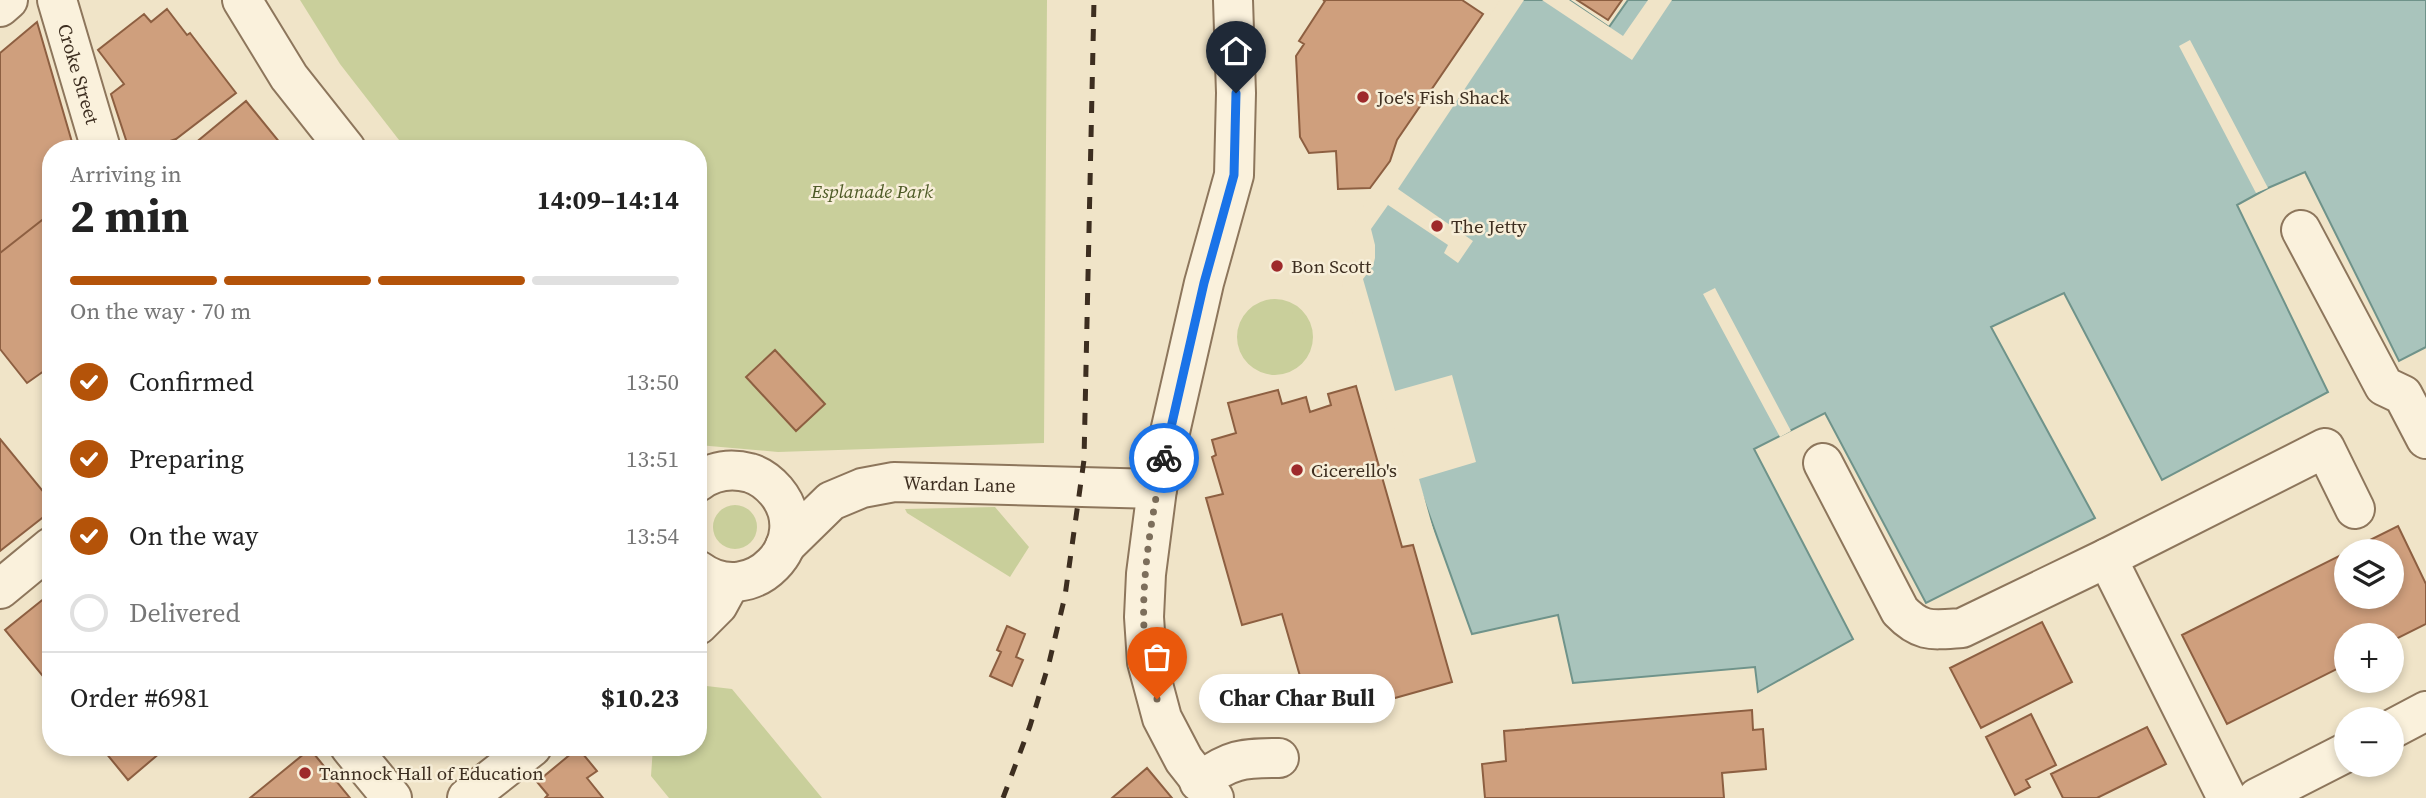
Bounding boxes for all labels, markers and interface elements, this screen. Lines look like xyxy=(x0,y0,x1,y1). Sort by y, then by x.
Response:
street label: Croke Street xyxy=(52,21,106,128)
pin xyxy=(1206,21,1266,93)
icon: home xyxy=(1217,32,1255,70)
place label: Joe's Fish Shack xyxy=(1376,84,1510,110)
marker: Joe's Fish Shack xyxy=(1355,89,1371,105)
text: Arriving in xyxy=(70,158,182,190)
park label: Esplanade Park xyxy=(810,178,933,204)
text: 14:09–14:14 xyxy=(537,182,679,218)
text: 2 min xyxy=(70,184,189,247)
place label: The Jetty xyxy=(1451,213,1527,239)
marker: The Jetty xyxy=(1429,218,1445,234)
place label: Bon Scott xyxy=(1291,253,1372,279)
marker: Bon Scott xyxy=(1269,258,1285,274)
text: On the way · 70 m xyxy=(70,295,251,327)
icon: check xyxy=(70,363,108,401)
text: Confirmed xyxy=(129,364,254,400)
text: 13:50 xyxy=(626,366,679,398)
courier xyxy=(1129,423,1199,493)
icon: bike xyxy=(1145,439,1183,477)
icon: check xyxy=(70,440,108,478)
text: Preparing xyxy=(129,441,244,477)
text: 13:51 xyxy=(626,443,679,475)
place label: Cicerello's xyxy=(1311,457,1397,483)
marker: Cicerello's xyxy=(1289,462,1305,478)
street label: Wardan Lane xyxy=(903,469,1016,498)
icon: check xyxy=(70,517,108,555)
text: On the way xyxy=(129,518,258,554)
text: 13:54 xyxy=(626,520,679,552)
map controls xyxy=(2334,539,2404,777)
button: layers xyxy=(2334,539,2404,609)
text: Delivered xyxy=(129,595,240,631)
button: + xyxy=(2334,623,2404,693)
pin xyxy=(1127,627,1187,699)
icon: bag xyxy=(1138,638,1176,676)
callout: Char Char Bull xyxy=(1199,674,1395,724)
text: Order #6981 xyxy=(70,680,210,716)
text: $10.23 xyxy=(601,680,679,716)
text: Char Char Bull xyxy=(1219,682,1375,714)
button: − xyxy=(2334,707,2404,777)
place label: Tannock Hall of Education xyxy=(319,760,544,786)
marker: Tannock Hall of Education xyxy=(297,765,313,781)

